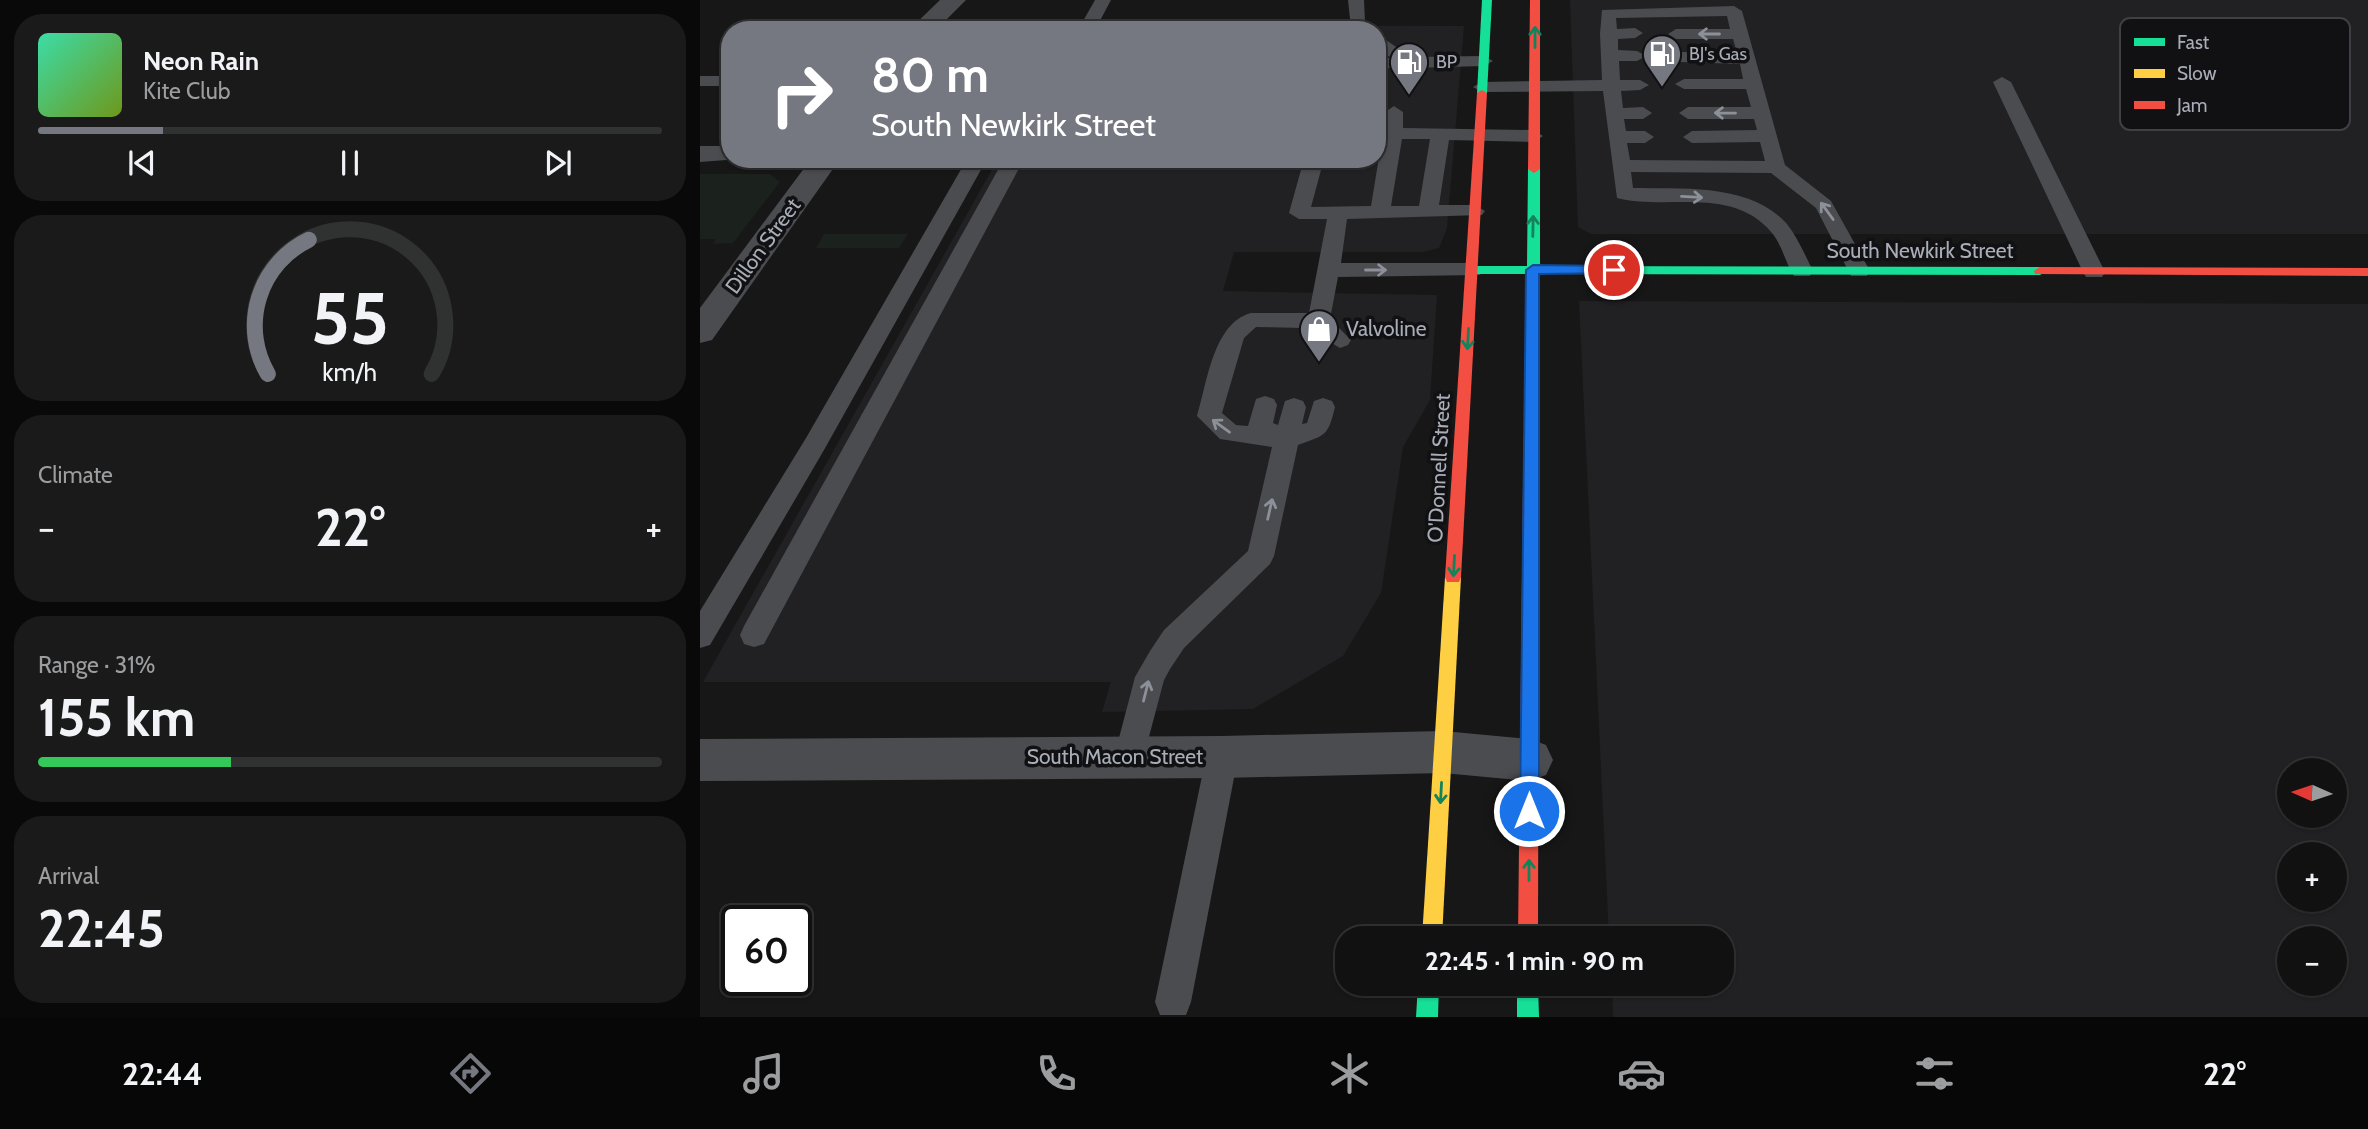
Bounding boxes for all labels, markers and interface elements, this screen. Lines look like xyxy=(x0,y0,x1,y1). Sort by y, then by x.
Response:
legend xyxy=(2120,18,2350,130)
one-way arrow xyxy=(1528,26,1542,49)
one-way arrow xyxy=(1698,27,1721,41)
text: Fast xyxy=(2177,31,2210,54)
fuel station icon: BJ's Gas xyxy=(1641,33,1683,88)
fuel station icon: BP xyxy=(1388,41,1430,96)
place label: BJ's Gas xyxy=(1689,43,1747,65)
text: Neon Rain xyxy=(143,45,259,77)
text: 80 m xyxy=(871,45,989,104)
icon: right xyxy=(756,49,847,140)
place label: BP xyxy=(1436,51,1457,73)
text: Slow xyxy=(2177,62,2217,85)
text: Kite Club xyxy=(143,77,230,105)
text: Jam xyxy=(2176,94,2207,117)
text: South Newkirk Street xyxy=(871,105,1156,144)
one-way arrow xyxy=(1714,106,1737,120)
icon: previous xyxy=(123,144,161,182)
icon: pause xyxy=(331,144,369,182)
icon: next xyxy=(539,144,577,182)
one-way arrow xyxy=(1681,190,1704,203)
street label: Dillon Street xyxy=(720,193,805,298)
one-way arrow xyxy=(1820,202,1835,221)
one-way arrow xyxy=(1526,215,1540,238)
street label: South Newkirk Street xyxy=(1826,238,2014,263)
pin xyxy=(1584,240,1644,300)
icon: arrive xyxy=(1595,251,1633,289)
one-way arrow xyxy=(1364,263,1387,277)
text: 55 xyxy=(311,274,389,362)
shop icon: Valvoline xyxy=(1298,308,1340,363)
place label: Valvoline xyxy=(1346,316,1427,341)
one-way arrow xyxy=(1461,327,1474,350)
text: km/h xyxy=(323,357,377,387)
street label: O'Donnell Street xyxy=(1422,393,1455,543)
one-way arrow xyxy=(1211,419,1230,434)
text: Climate xyxy=(38,461,113,489)
text: 22° xyxy=(315,496,385,559)
one-way arrow xyxy=(1264,498,1278,521)
text: − xyxy=(38,504,55,551)
text: + xyxy=(645,504,662,551)
one-way arrow xyxy=(1447,554,1460,576)
text: Range · 31% xyxy=(38,651,155,679)
one-way arrow xyxy=(1140,680,1153,703)
text: 155 km xyxy=(38,686,195,749)
street label: South Macon Street xyxy=(1027,744,1203,769)
north arrow xyxy=(2277,758,2347,828)
map controls xyxy=(2277,758,2347,996)
position arrow xyxy=(1492,774,1566,848)
one-way arrow xyxy=(1434,781,1447,804)
button: + xyxy=(2277,842,2347,912)
one-way arrow xyxy=(1522,859,1536,882)
text: Arrival xyxy=(38,862,99,890)
text: 22:45 xyxy=(38,897,165,960)
speed limit sign: 60 xyxy=(721,905,812,996)
button: − xyxy=(2277,926,2347,996)
text: 22:45 · 1 min · 90 m xyxy=(1425,945,1644,977)
icon: directions xyxy=(446,1049,495,1098)
icon: music xyxy=(739,1049,788,1098)
icon: phone xyxy=(1032,1049,1081,1098)
icon: climate xyxy=(1325,1049,1374,1098)
icon: car xyxy=(1617,1049,1666,1098)
icon: filters xyxy=(1910,1049,1959,1098)
text: 22:44 xyxy=(122,1054,203,1093)
text: 22° xyxy=(2203,1054,2246,1093)

